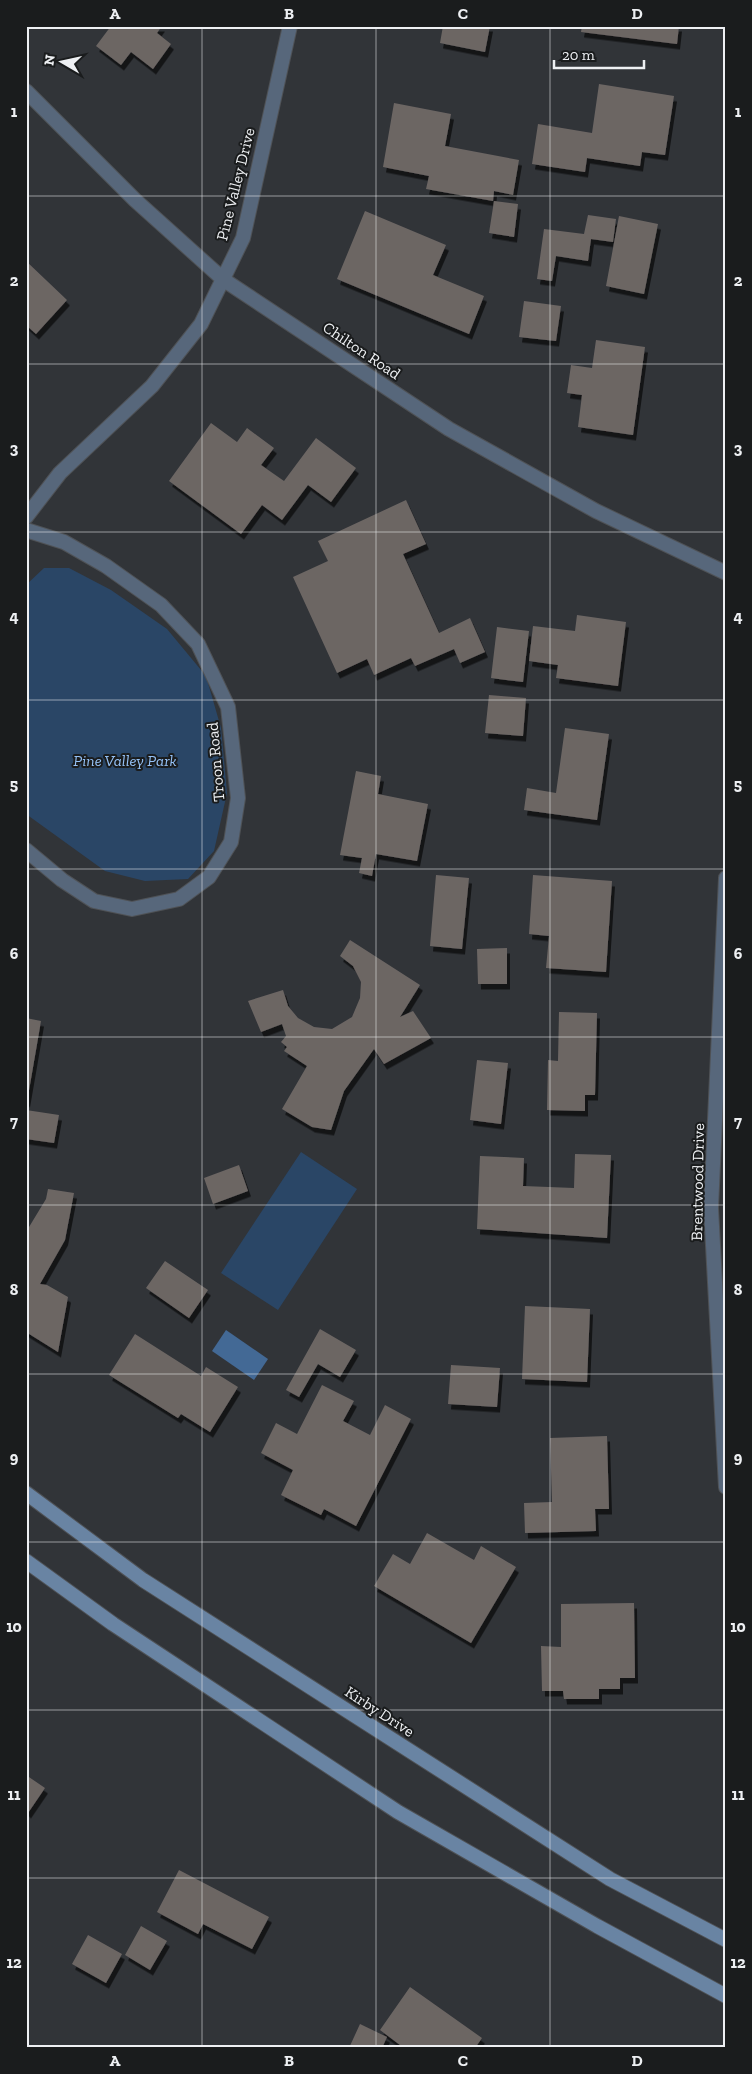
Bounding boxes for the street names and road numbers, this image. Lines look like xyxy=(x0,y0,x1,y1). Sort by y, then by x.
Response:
street label: Pine Valley Drive xyxy=(212,126,259,242)
street label: Chilton Road xyxy=(319,318,404,383)
street label: Troon Road xyxy=(203,721,228,803)
street label: Brentwood Drive xyxy=(687,1123,708,1241)
street label: Kirby Drive xyxy=(341,1682,418,1741)

